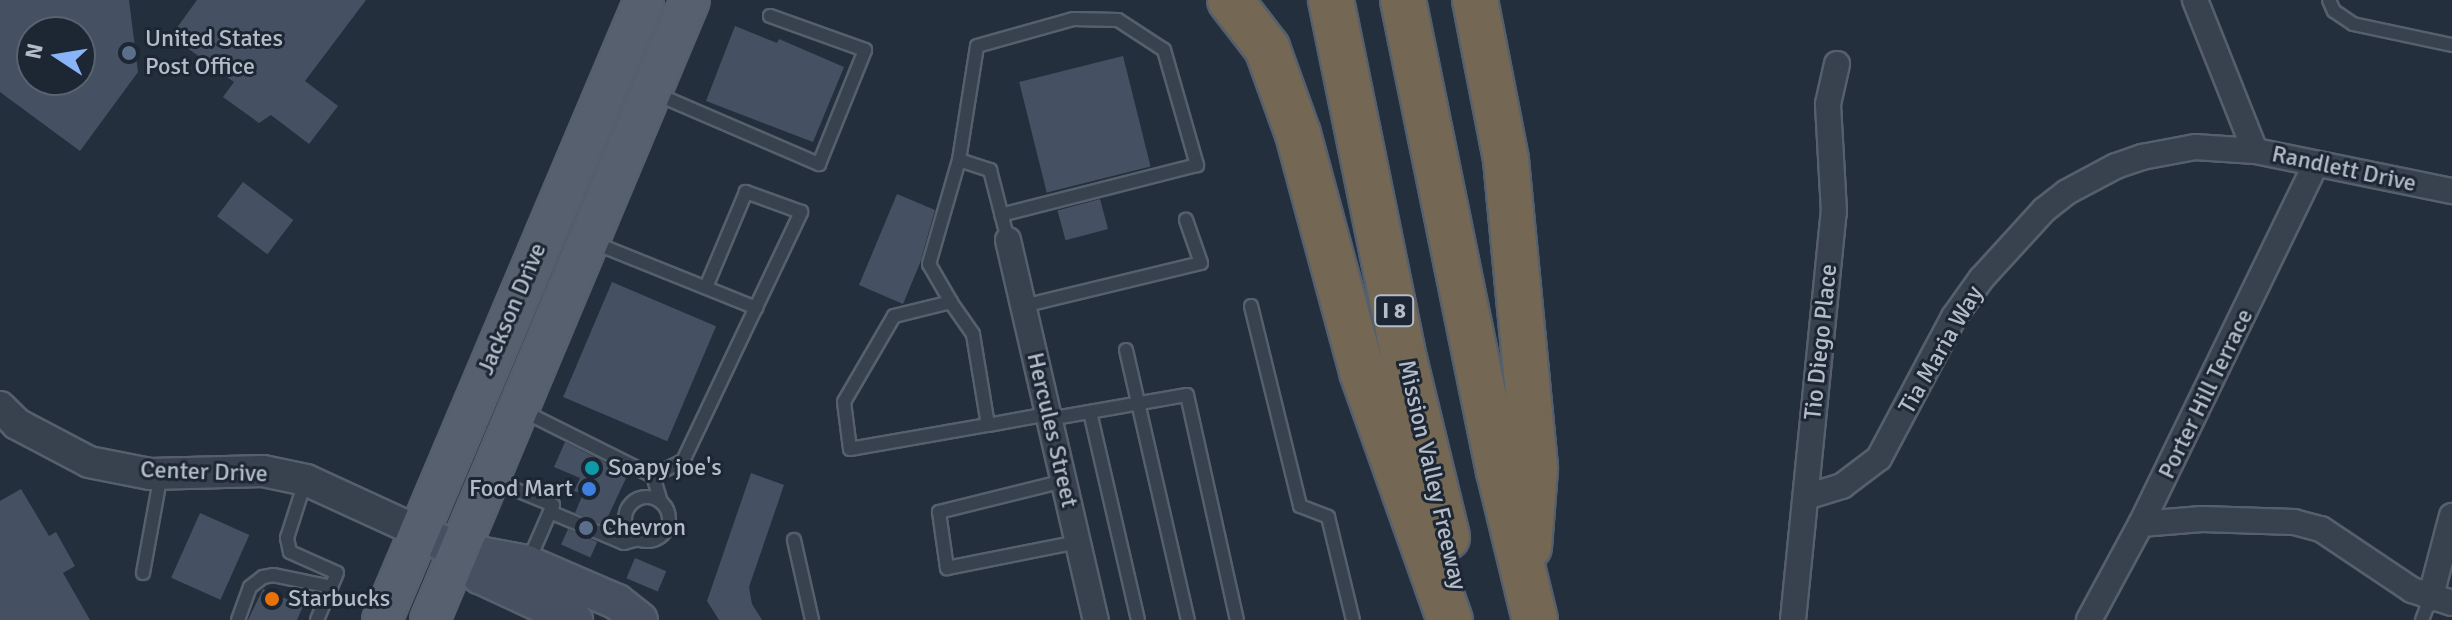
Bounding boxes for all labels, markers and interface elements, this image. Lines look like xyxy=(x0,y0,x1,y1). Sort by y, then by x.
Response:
north arrow xyxy=(16,16,96,96)
place label: United States Post Office xyxy=(145,25,283,81)
text: N xyxy=(19,41,49,62)
marker: United States Post Office xyxy=(120,44,138,62)
street label: Randlett Drive xyxy=(2269,140,2419,198)
street label: Jackson Drive xyxy=(471,239,553,379)
street label: Tio Diego Place xyxy=(1798,263,1844,421)
street label: Tia Maria Way xyxy=(1893,281,1989,419)
road number: I 8 xyxy=(1374,293,1414,329)
street label: Porter Hill Terrace xyxy=(2152,304,2260,484)
street label: Hercules Street xyxy=(1020,350,1084,510)
street label: Mission Valley Freeway xyxy=(1391,357,1473,593)
place label: Soapy joe's xyxy=(608,454,722,482)
street label: Center Drive xyxy=(140,455,268,489)
marker: Soapy joe's xyxy=(583,459,601,477)
place label: Food Mart xyxy=(469,475,573,503)
marker: Food Mart xyxy=(580,480,598,498)
place label: Chevron xyxy=(602,514,686,542)
marker: Chevron xyxy=(577,519,595,537)
place label: Starbucks xyxy=(288,585,390,613)
marker: Starbucks xyxy=(263,590,281,608)

